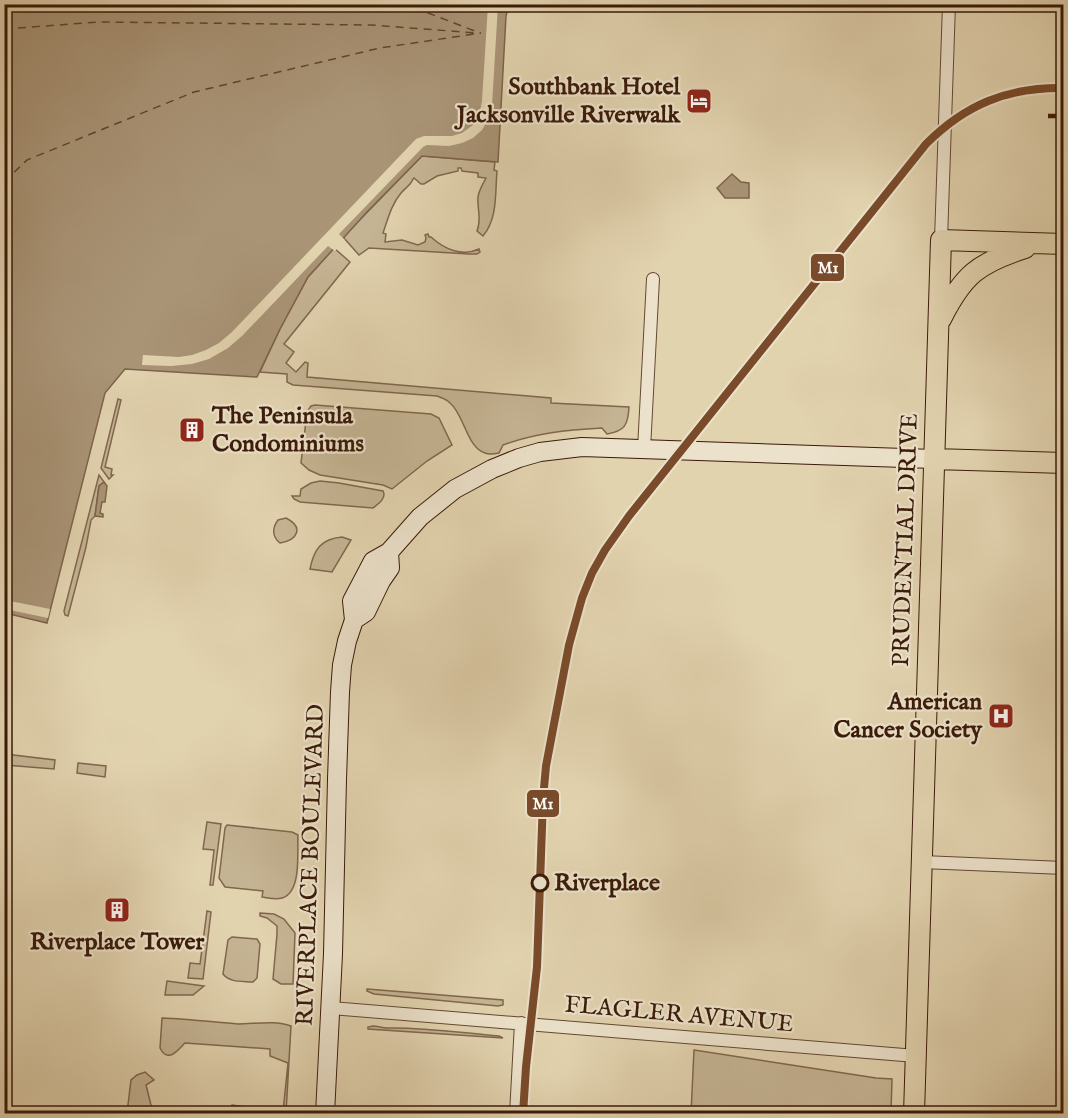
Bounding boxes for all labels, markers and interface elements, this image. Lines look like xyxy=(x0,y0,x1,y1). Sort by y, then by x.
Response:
place label: Southbank Hotel Jacksonville Riverwalk xyxy=(454,72,681,131)
hotel icon: Southbank Hotel Jacksonville Riverwalk xyxy=(684,86,714,116)
line badge: M1 xyxy=(810,253,845,282)
text: M1 xyxy=(817,259,839,279)
place label: The Peninsula Condominiums xyxy=(211,401,365,460)
street label: PRUDENTIAL DRIVE xyxy=(886,413,926,667)
building icon: The Peninsula Condominiums xyxy=(177,415,207,445)
place label: American Cancer Society xyxy=(833,687,983,746)
hospital icon: American Cancer Society xyxy=(986,701,1016,731)
street label: RIVERPLACE BOULEVARD xyxy=(290,703,332,1027)
line badge: M1 xyxy=(526,789,560,818)
text: M1 xyxy=(532,795,554,815)
place label: Riverplace xyxy=(554,868,660,899)
marker: Riverplace xyxy=(531,874,549,892)
building icon: Riverplace Tower xyxy=(102,895,132,925)
place label: Riverplace Tower xyxy=(30,927,205,958)
street label: FLAGLER AVENUE xyxy=(563,990,795,1040)

